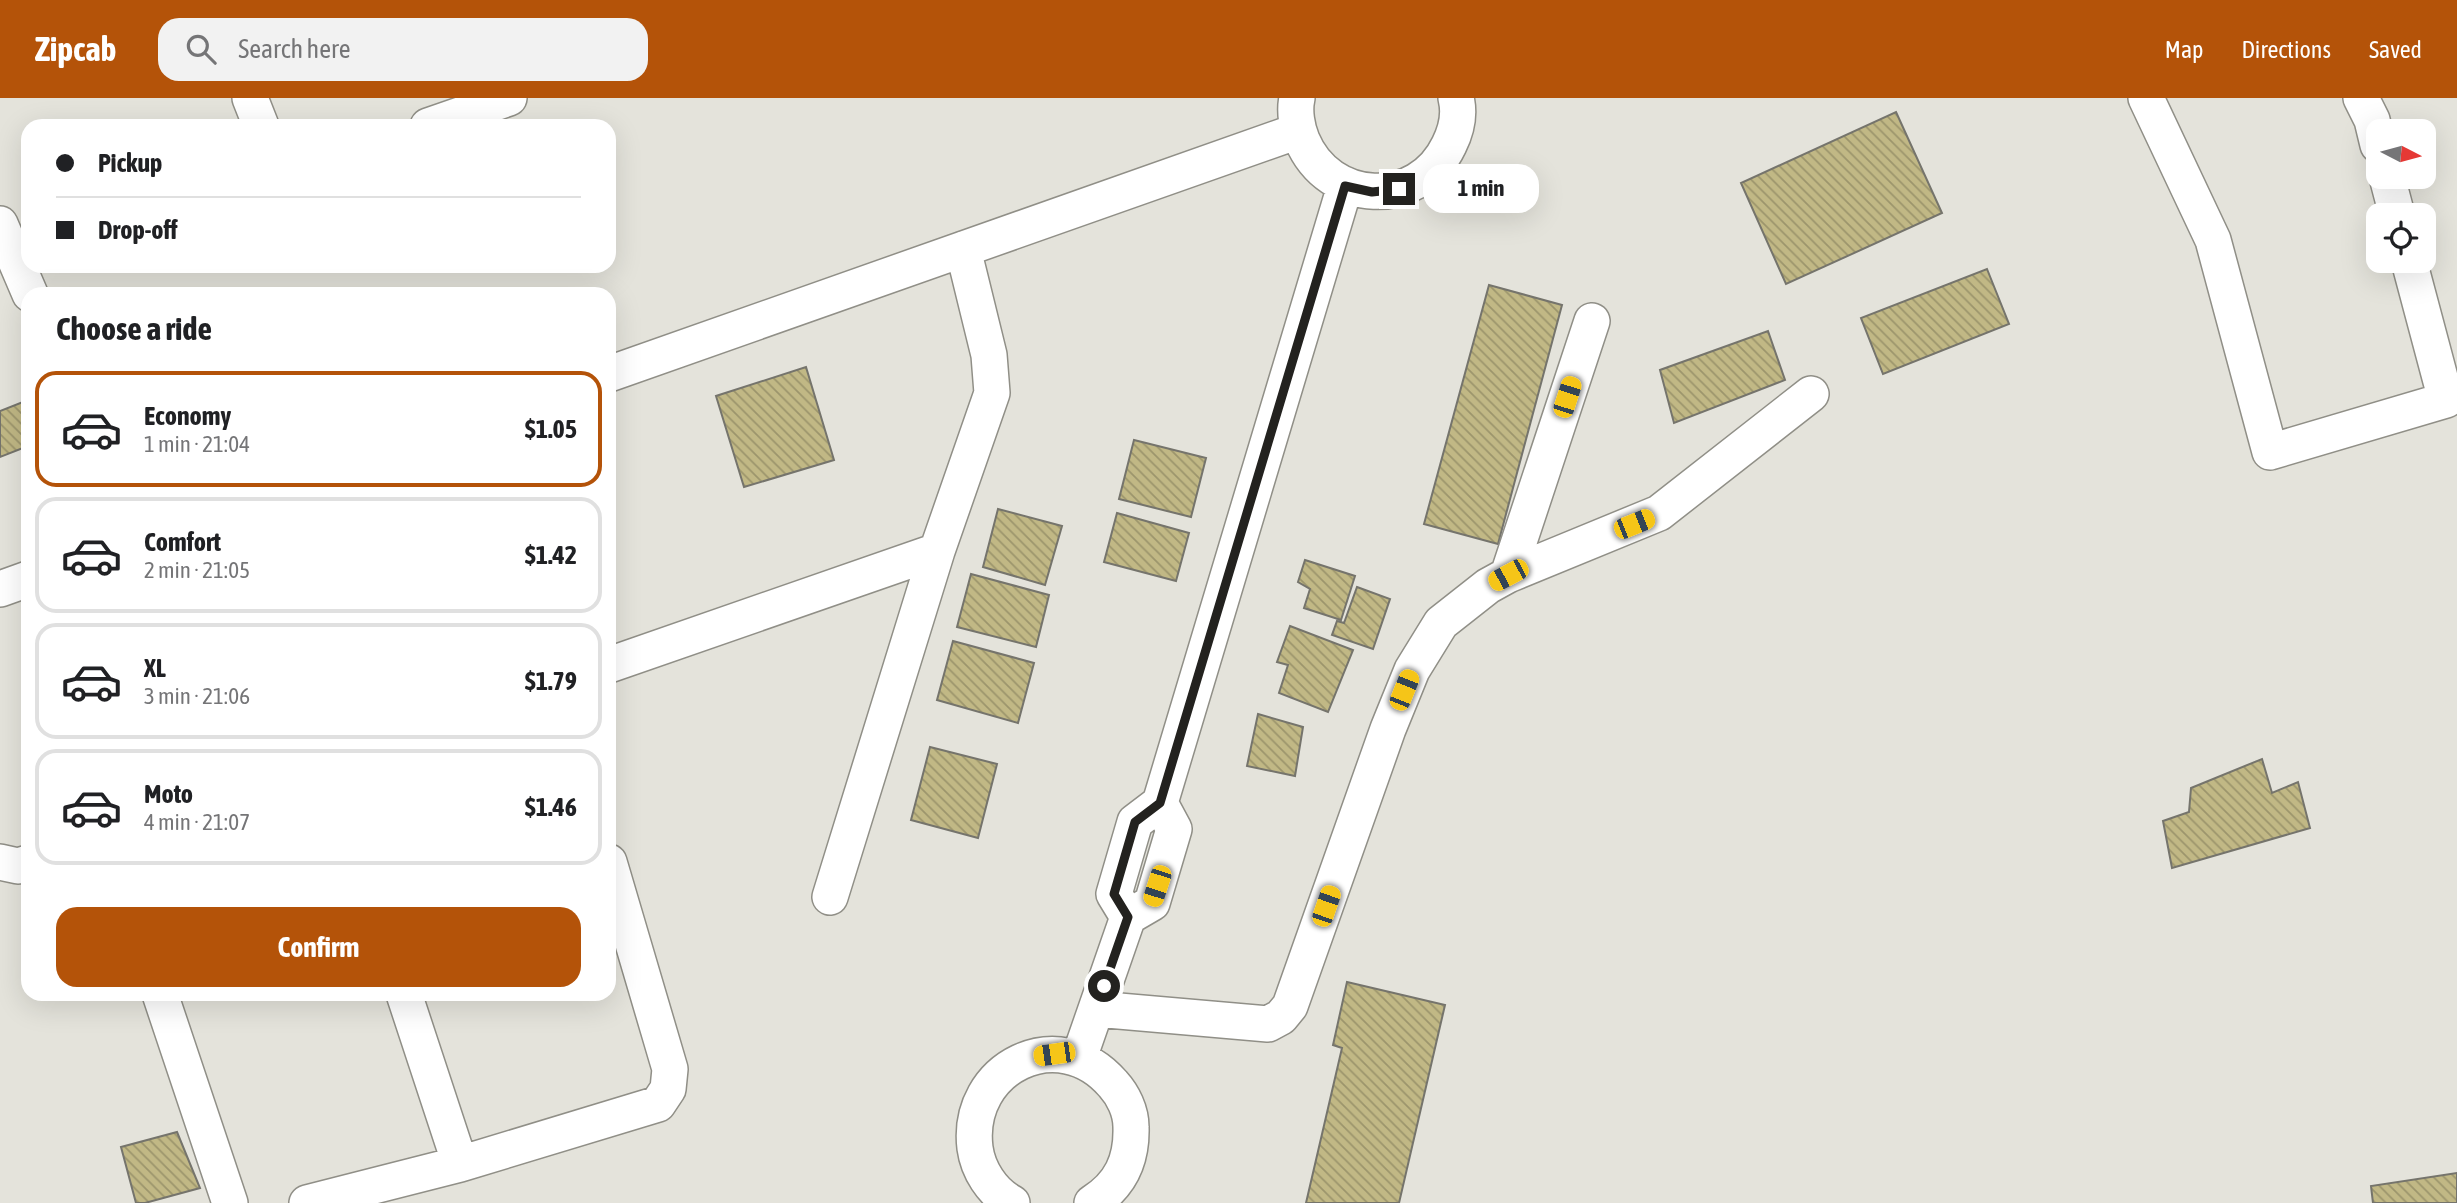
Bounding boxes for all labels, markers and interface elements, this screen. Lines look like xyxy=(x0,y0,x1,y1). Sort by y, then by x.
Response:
search box xyxy=(158,18,648,81)
text: Zipcab xyxy=(35,30,116,68)
icon: search xyxy=(182,30,220,68)
text: Search here xyxy=(238,34,350,64)
text: Map xyxy=(2165,36,2203,63)
text: Directions xyxy=(2241,36,2331,63)
text: Saved xyxy=(2369,36,2422,63)
north arrow xyxy=(2366,119,2436,189)
map controls xyxy=(2366,119,2436,273)
text: Pickup xyxy=(98,148,162,178)
callout: 1 min xyxy=(1424,164,1539,214)
route end xyxy=(1383,173,1415,205)
text: 1 min xyxy=(1458,175,1504,201)
button: locate xyxy=(2366,203,2436,273)
text: Drop-off xyxy=(98,215,178,245)
text: Choose a ride xyxy=(56,310,212,347)
car xyxy=(1551,374,1584,420)
icon: car xyxy=(60,398,123,461)
text: Economy xyxy=(144,401,231,431)
text: $1.05 xyxy=(525,414,577,444)
text: 1 min · 21:04 xyxy=(144,431,250,457)
car xyxy=(1611,506,1658,542)
icon: car xyxy=(60,524,123,587)
text: Comfort xyxy=(144,527,221,557)
text: $1.42 xyxy=(525,540,577,570)
car xyxy=(1485,556,1532,594)
text: 2 min · 21:05 xyxy=(144,557,250,583)
icon: car xyxy=(60,650,123,713)
text: XL xyxy=(144,653,166,683)
text: $1.79 xyxy=(525,666,577,696)
car xyxy=(1387,667,1422,713)
text: 3 min · 21:06 xyxy=(144,683,250,709)
icon: car xyxy=(60,776,123,839)
text: Moto xyxy=(144,779,193,809)
text: $1.46 xyxy=(525,792,577,822)
text: 4 min · 21:07 xyxy=(144,809,250,835)
car xyxy=(1141,863,1174,909)
car xyxy=(1310,883,1343,929)
button: Confirm xyxy=(56,907,581,987)
route start xyxy=(1088,970,1120,1002)
car xyxy=(1032,1041,1077,1067)

